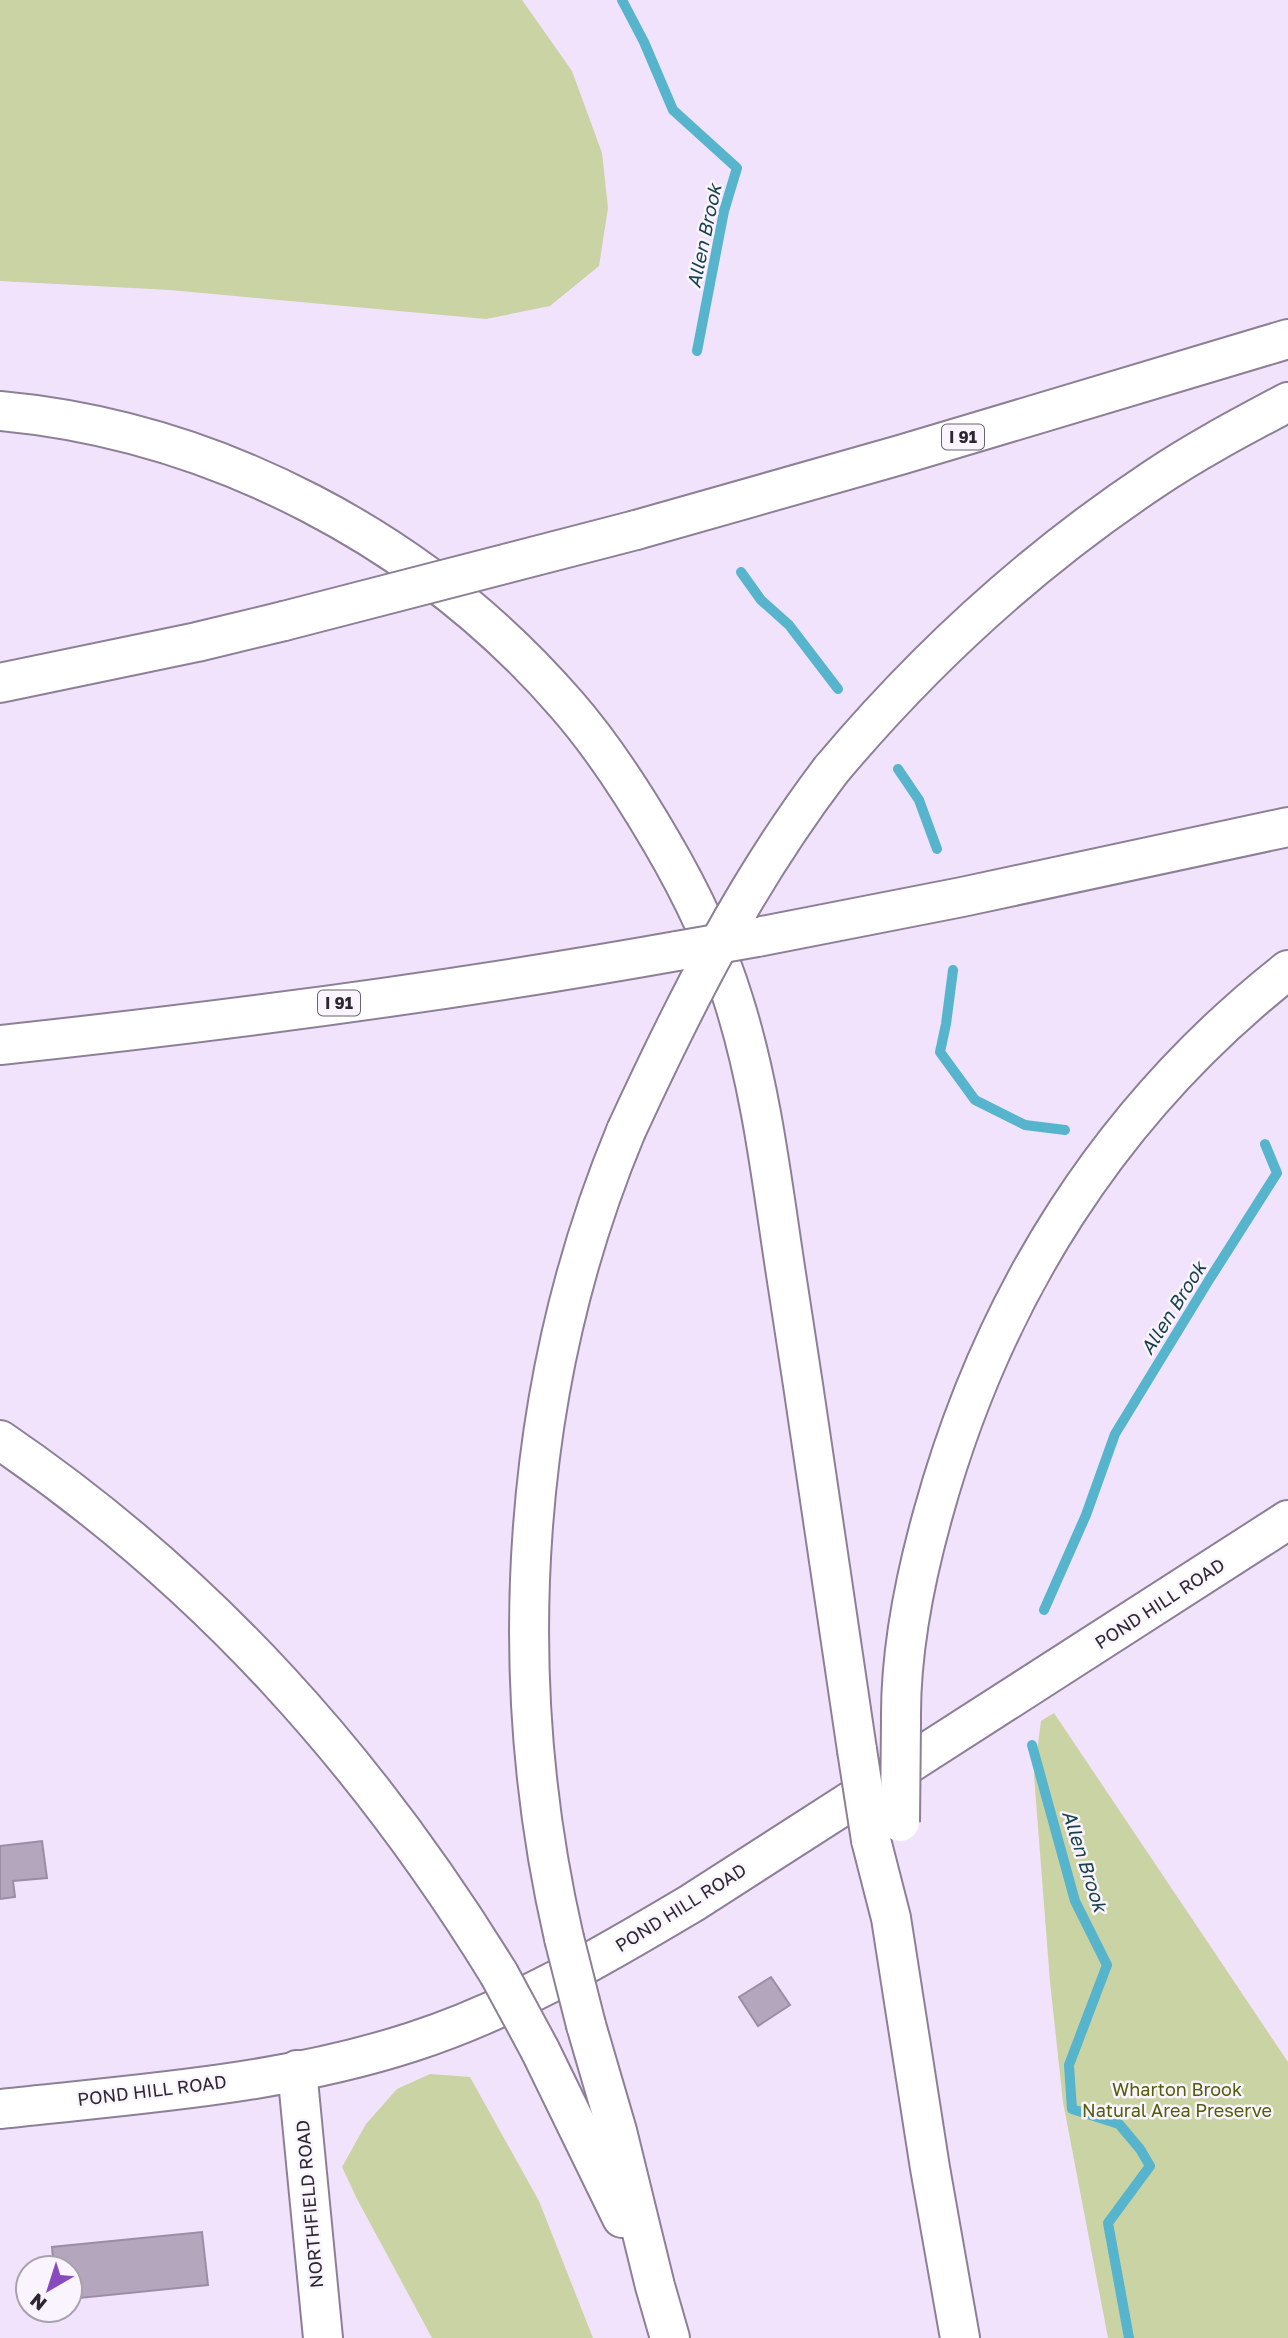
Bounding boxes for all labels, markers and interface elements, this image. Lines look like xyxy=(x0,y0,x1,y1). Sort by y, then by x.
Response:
water label: Allen Brook xyxy=(681,180,726,290)
road number: I 91 xyxy=(942,424,984,450)
road number: I 91 xyxy=(318,990,360,1015)
water label: Allen Brook xyxy=(1135,1255,1211,1358)
street label: POND HILL ROAD xyxy=(1091,1553,1228,1653)
water label: Allen Brook xyxy=(1058,1807,1113,1917)
street label: POND HILL ROAD xyxy=(611,1858,750,1956)
street label: POND HILL ROAD xyxy=(76,2070,228,2110)
park label: Wharton Brook Natural Area Preserve xyxy=(1082,2078,1272,2121)
street label: NORTHFIELD ROAD xyxy=(291,2119,327,2289)
north arrow xyxy=(14,2254,84,2324)
text: N xyxy=(25,2289,51,2316)

